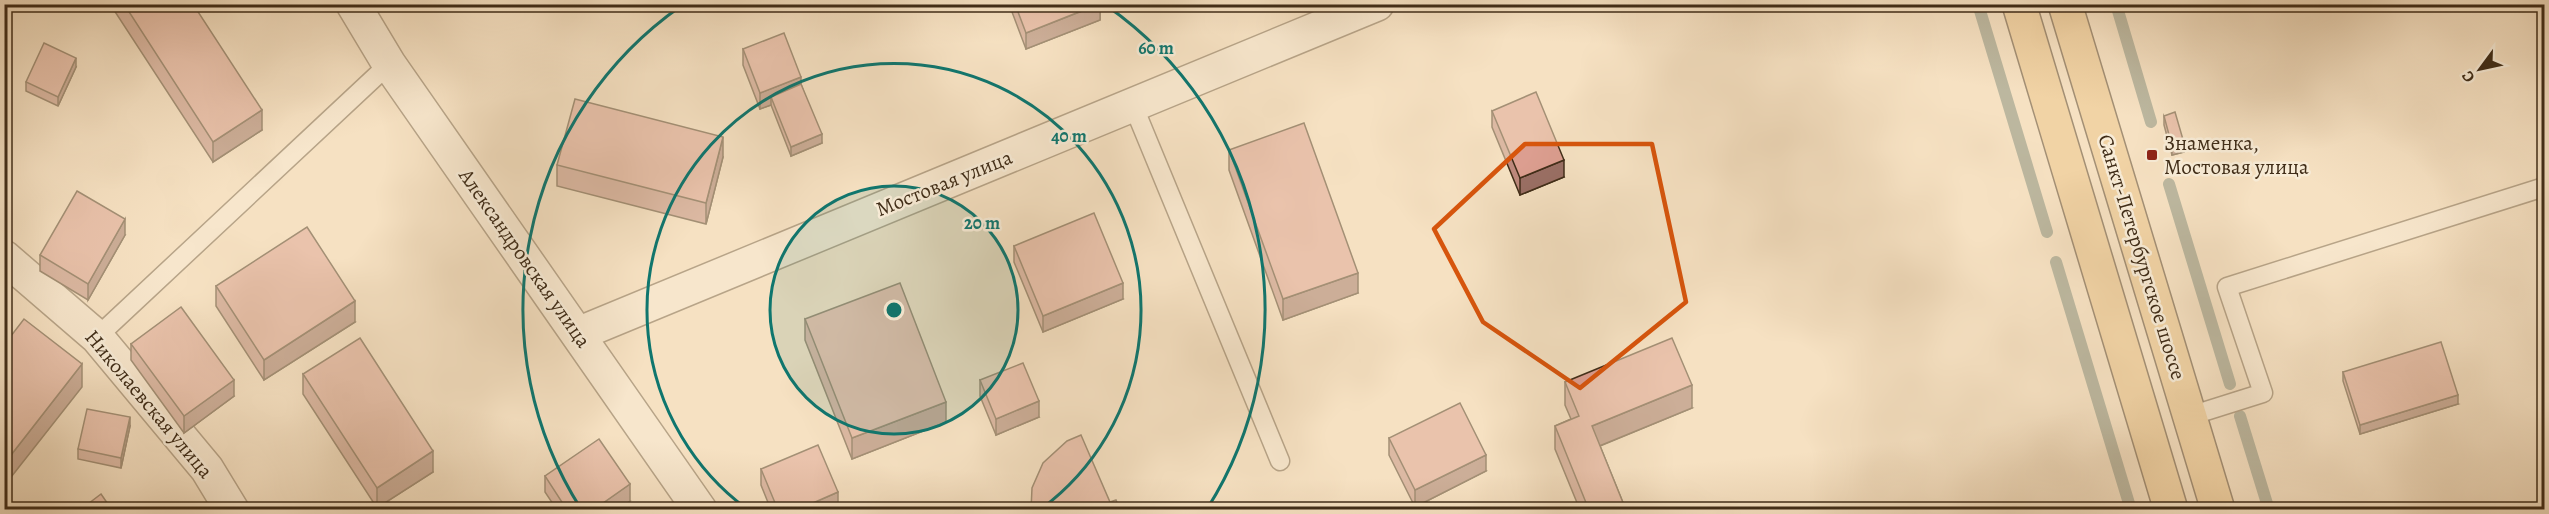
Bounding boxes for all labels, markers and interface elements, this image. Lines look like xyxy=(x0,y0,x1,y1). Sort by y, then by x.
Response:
text: 60 m xyxy=(1138,36,1174,60)
north arrow xyxy=(2450,39,2510,99)
text: С xyxy=(2456,66,2480,87)
text: 40 m xyxy=(1051,124,1087,148)
place label: Знаменка, Мостовая улица xyxy=(2164,129,2309,181)
street label: Санкт-Петербургское шоссе xyxy=(2091,131,2193,383)
street label: Мостовая улица xyxy=(872,143,1017,223)
marker: Знаменка, Мостовая улица xyxy=(2145,148,2159,162)
street label: Александровская улица xyxy=(452,162,598,353)
text: 20 m xyxy=(964,211,1000,235)
centre of rings xyxy=(884,300,904,320)
street label: Николаевская улица xyxy=(79,324,220,484)

